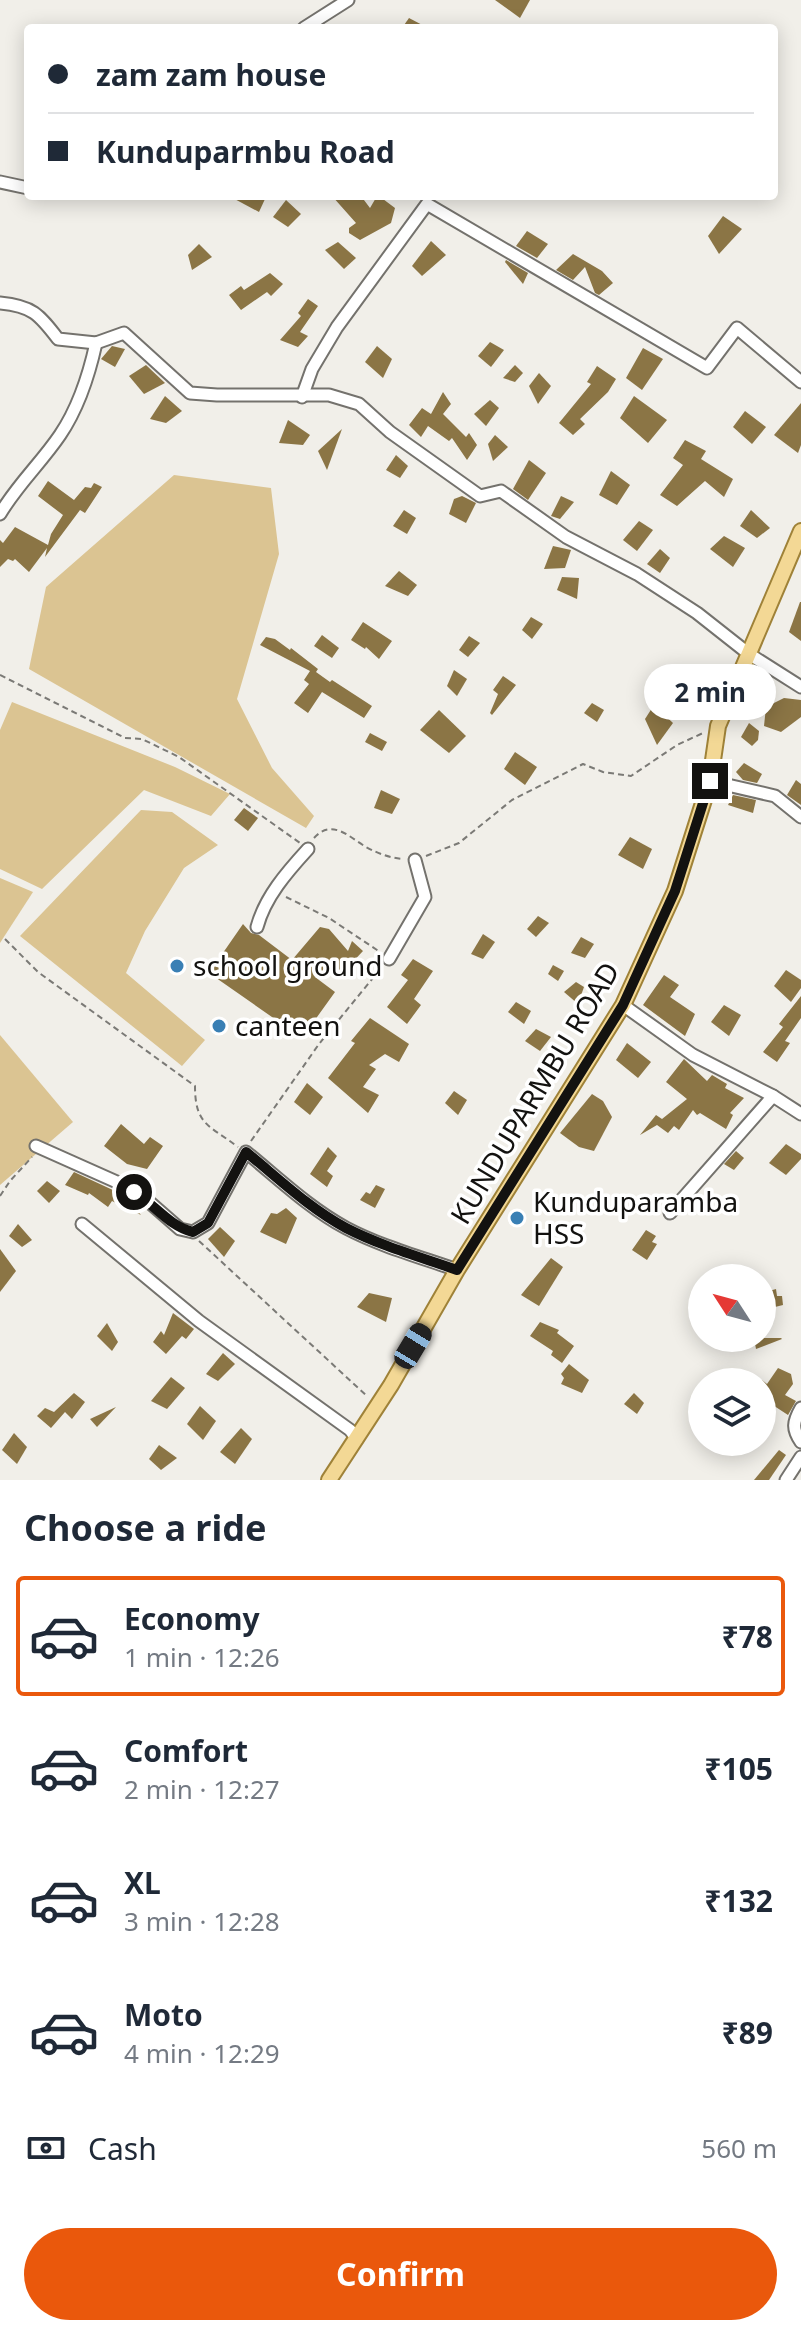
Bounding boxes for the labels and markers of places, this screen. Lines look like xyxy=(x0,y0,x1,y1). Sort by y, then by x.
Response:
place label: school ground xyxy=(193,946,383,984)
marker: school ground xyxy=(168,957,186,975)
place label: canteen xyxy=(235,1006,340,1044)
marker: canteen xyxy=(210,1017,228,1035)
place label: Kunduparamba HSS xyxy=(533,1182,738,1252)
marker: Kunduparamba HSS xyxy=(508,1209,526,1227)

